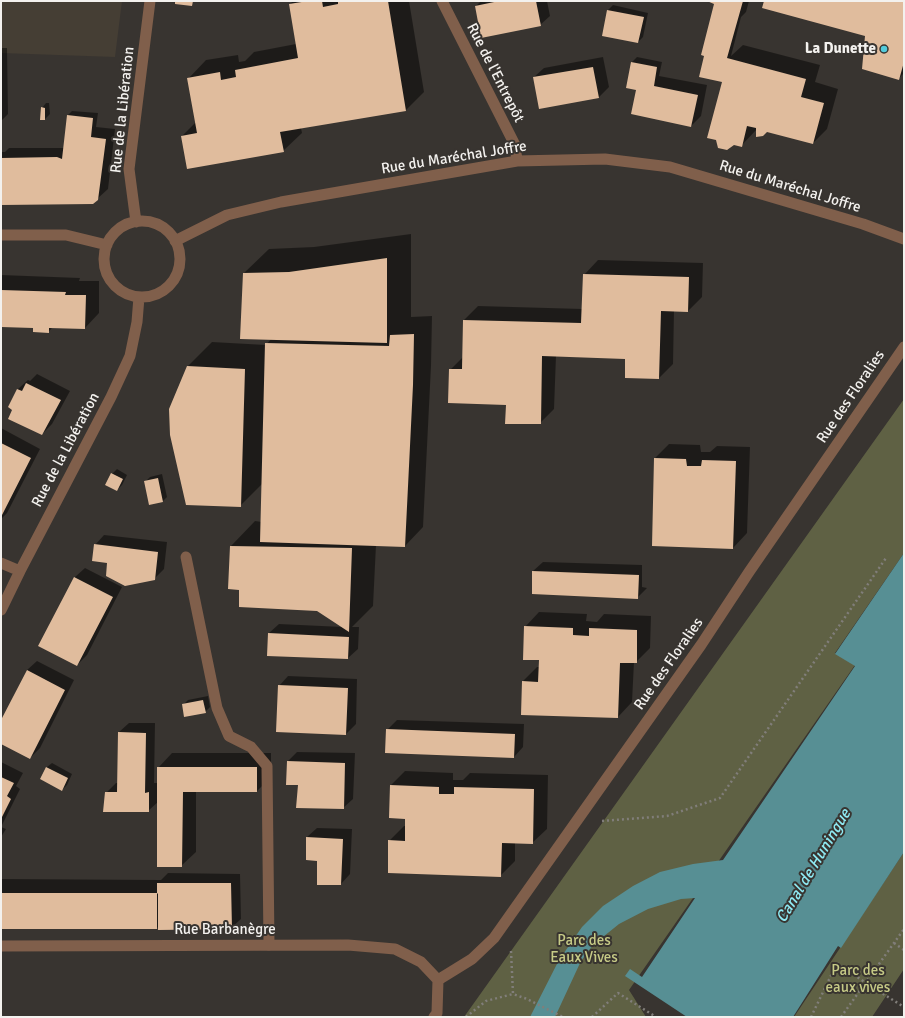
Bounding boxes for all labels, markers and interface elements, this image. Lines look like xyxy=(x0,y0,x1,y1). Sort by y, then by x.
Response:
street label: Rue de l'Entrepôt xyxy=(462,20,528,126)
place label: La Dunette xyxy=(805,40,876,58)
marker: La Dunette xyxy=(879,44,889,54)
street label: Rue de la Libération xyxy=(107,46,139,174)
street label: Rue du Maréchal Joffre xyxy=(380,138,528,178)
street label: Rue du Maréchal Joffre xyxy=(717,157,863,217)
street label: Rue des Floralies xyxy=(813,347,889,447)
street label: Rue de la Libération xyxy=(28,390,104,510)
street label: Rue des Floralies xyxy=(631,614,707,714)
water label: Canal de Huningue xyxy=(772,806,856,926)
street label: Rue Barbanègre xyxy=(174,921,276,939)
park label: Parc des Eaux Vives xyxy=(550,932,618,967)
park label: Parc des eaux vives xyxy=(826,962,890,997)

